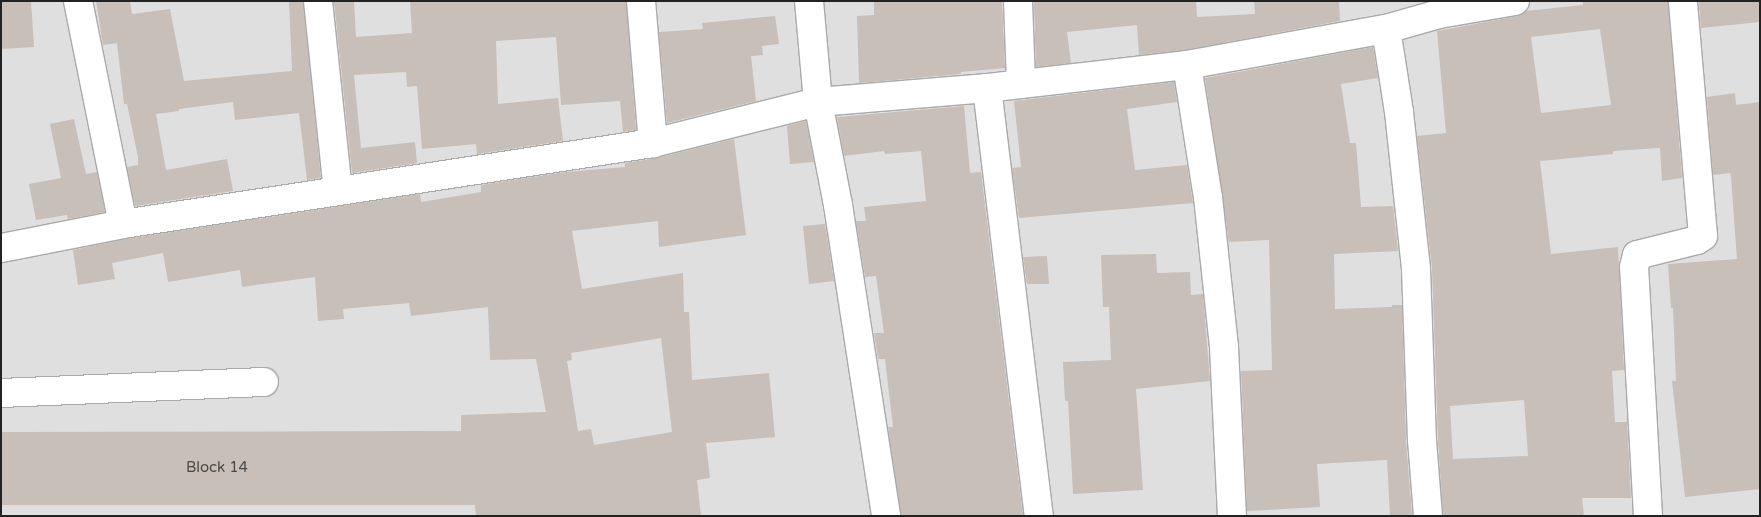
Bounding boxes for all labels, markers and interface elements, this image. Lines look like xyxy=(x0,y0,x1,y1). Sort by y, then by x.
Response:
house number: Block 14 xyxy=(186,459,248,477)

